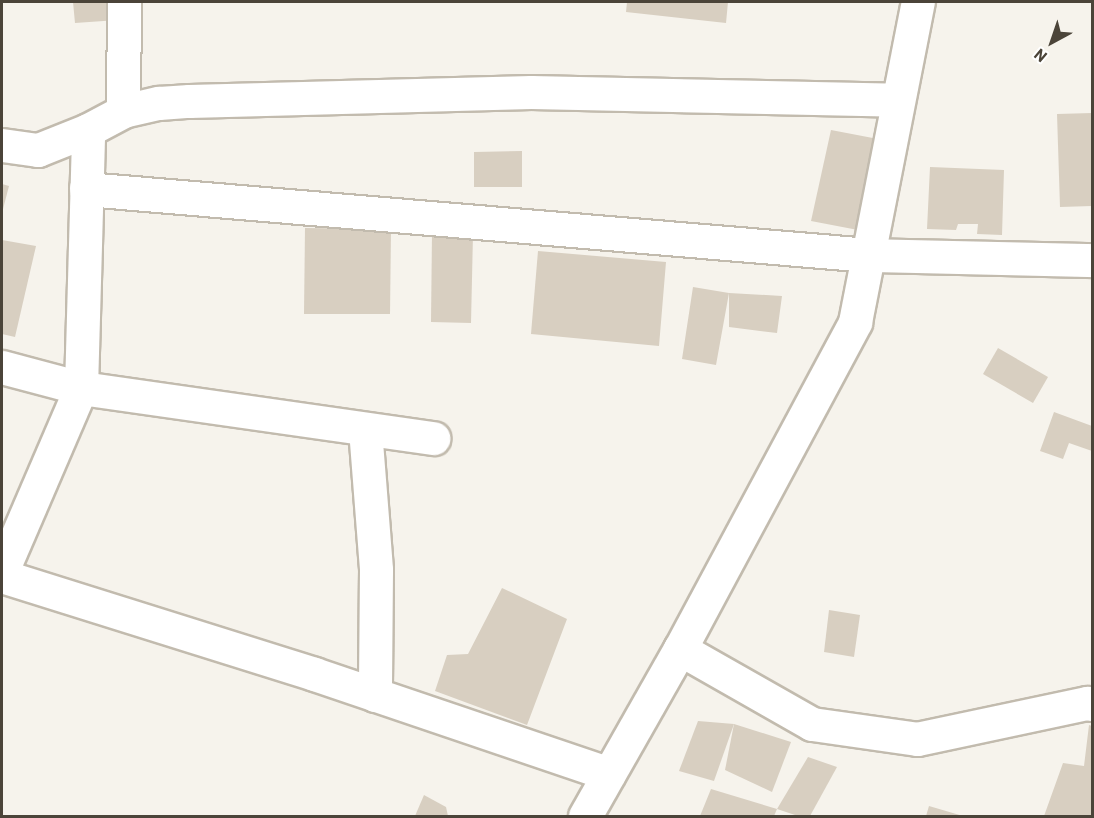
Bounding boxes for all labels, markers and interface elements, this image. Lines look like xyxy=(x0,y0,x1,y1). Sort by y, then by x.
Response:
north arrow xyxy=(1022,12,1082,72)
text: N xyxy=(1030,45,1050,67)

